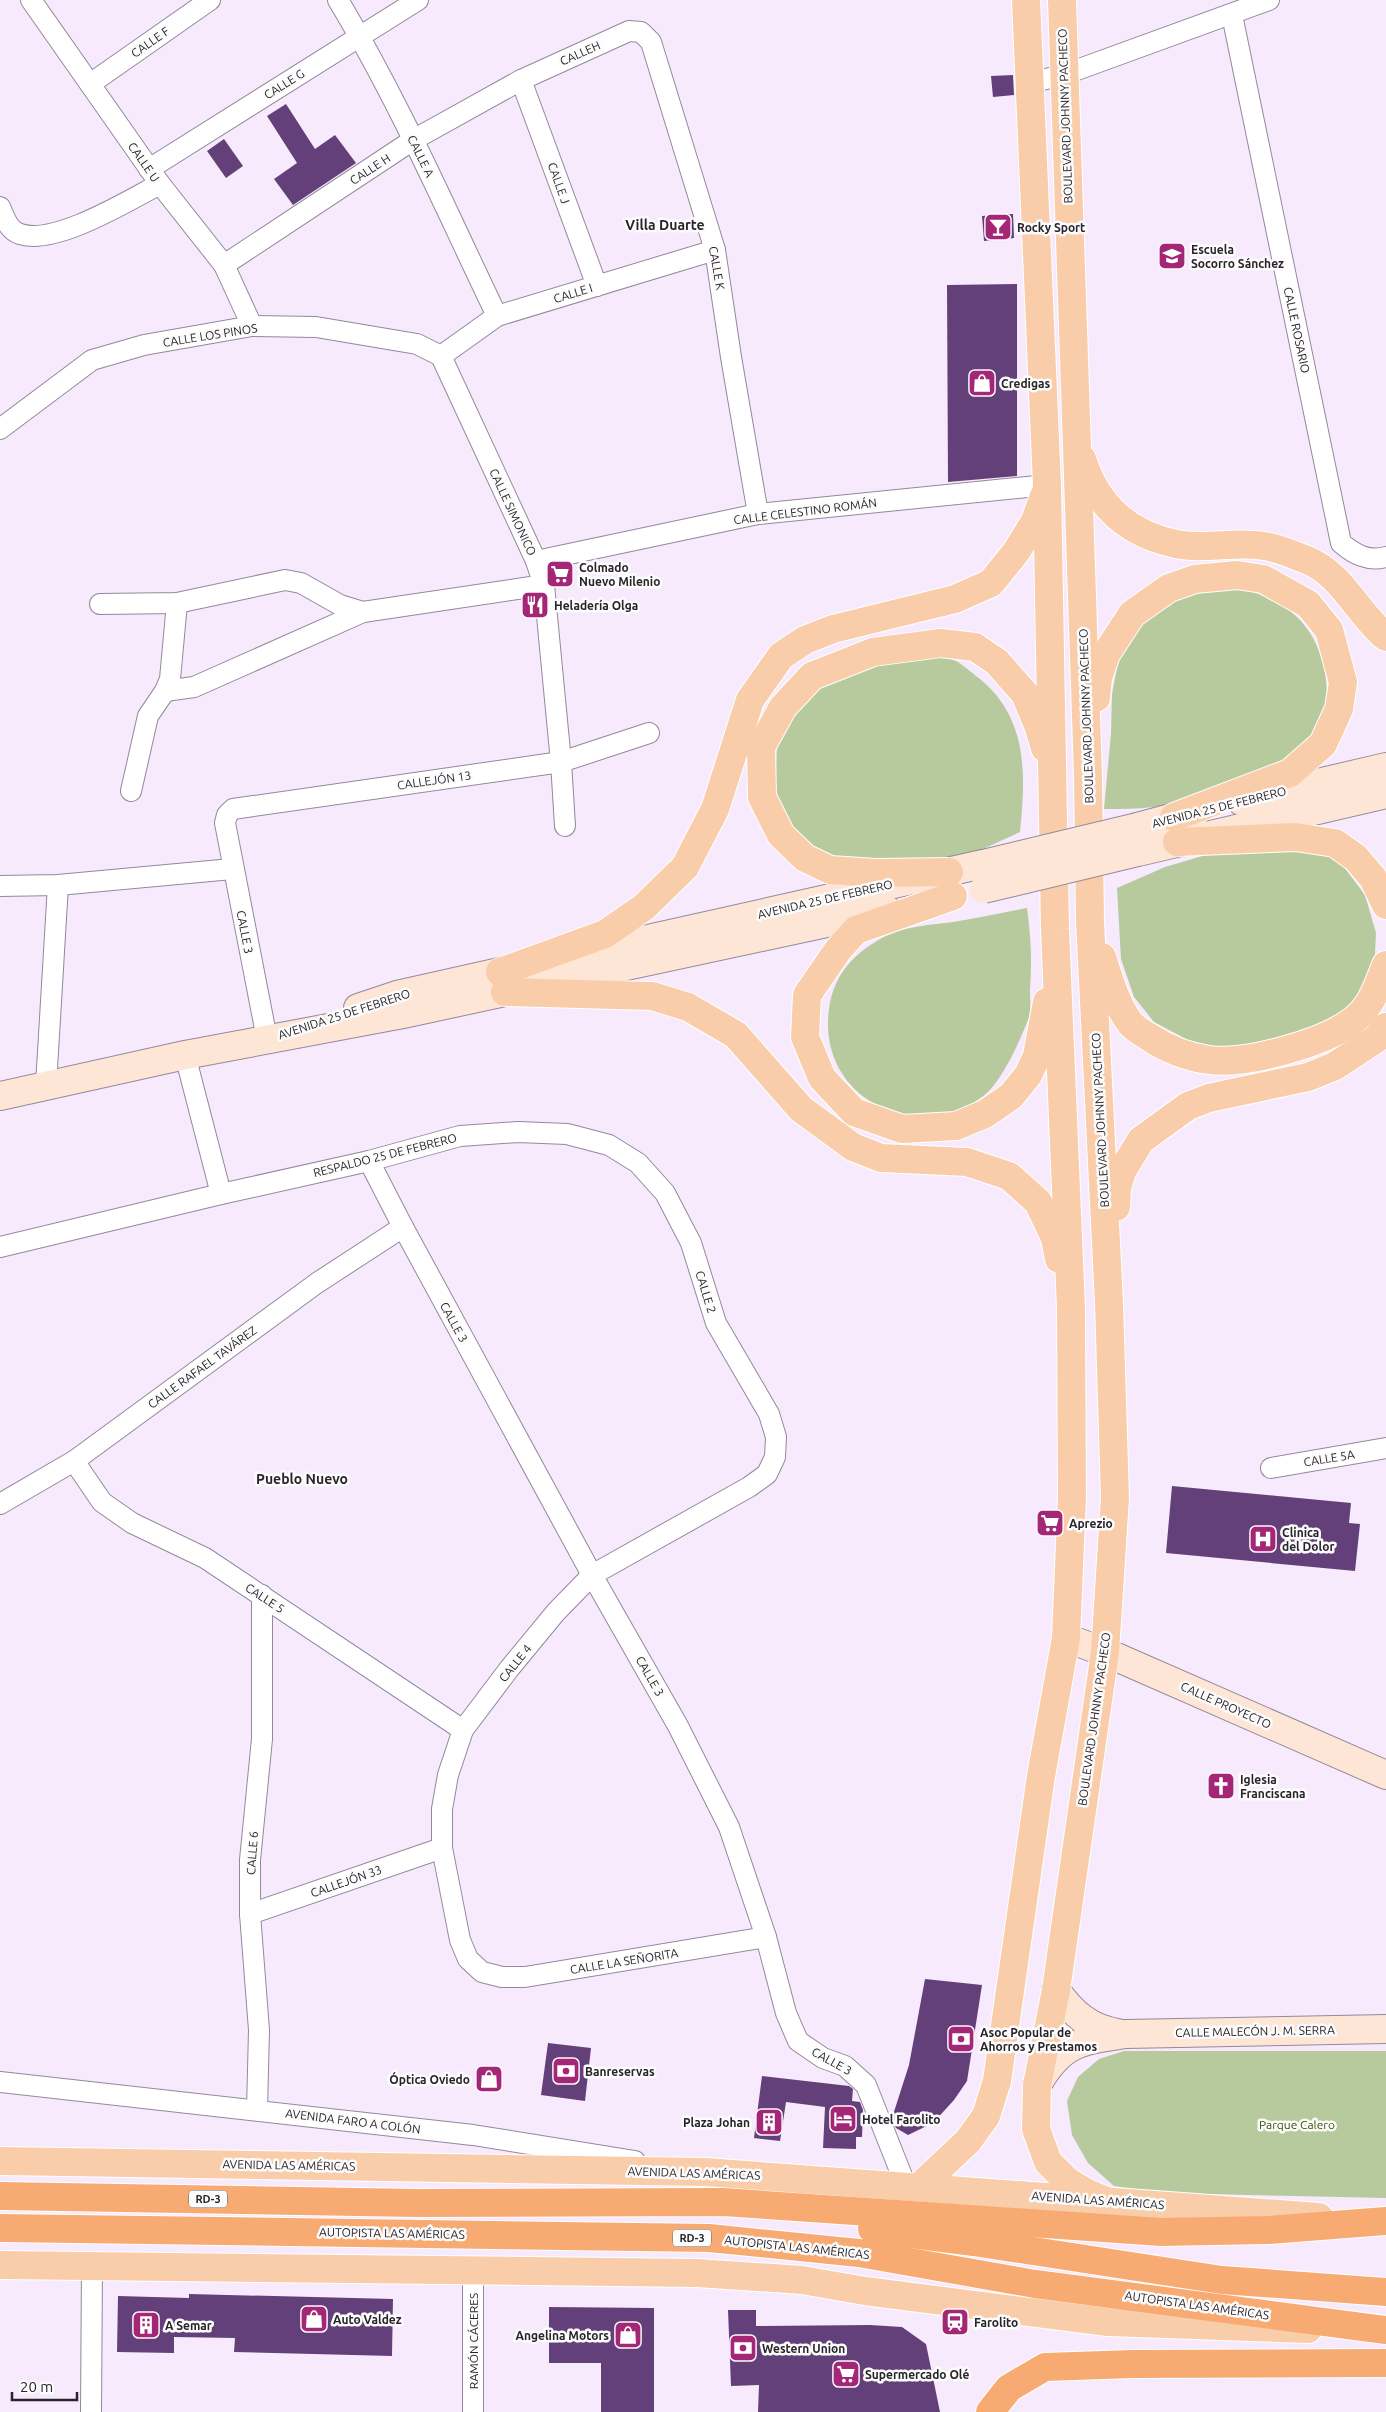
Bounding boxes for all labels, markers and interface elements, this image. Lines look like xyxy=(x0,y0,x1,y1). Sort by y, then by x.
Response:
street label: CALLE F xyxy=(128,24,172,60)
street label: BOULEVARD JOHNNY PACHECO xyxy=(1055,28,1075,204)
street label: CALLEH xyxy=(558,38,602,68)
street label: CALLE G xyxy=(261,67,307,101)
street label: CALLE A xyxy=(405,133,437,179)
street label: CALLE U xyxy=(126,140,162,184)
street label: CALLE H xyxy=(347,151,393,187)
street label: CALLE J xyxy=(546,161,572,205)
bar icon: Rocky Sport xyxy=(983,212,1013,242)
district label: Villa Duarte xyxy=(625,217,705,233)
place label: Rocky Sport xyxy=(1017,221,1085,234)
school or university icon: Escuela Socorro Sánchez xyxy=(1157,241,1187,271)
place label: Escuela Socorro Sánchez xyxy=(1191,243,1284,270)
street label: CALLE K xyxy=(707,245,727,292)
street label: CALLE I xyxy=(552,281,594,305)
street label: CALLE ROSARIO xyxy=(1282,286,1312,374)
street label: CALLE LOS PINOS xyxy=(162,321,258,349)
shop icon: Credigas xyxy=(967,368,997,398)
place label: Credigas xyxy=(1001,377,1051,390)
street label: CALLE SIMONICO xyxy=(487,466,539,558)
street label: CALLE CELESTINO ROMÁN xyxy=(733,496,877,526)
supermarket icon: Colmado Nuevo Milenio xyxy=(545,559,575,589)
place label: Colmado Nuevo Milenio xyxy=(579,561,660,588)
restaurant icon: Heladería Olga xyxy=(520,590,550,620)
place label: Heladería Olga xyxy=(554,599,638,612)
street label: BOULEVARD JOHNNY PACHECO xyxy=(1076,628,1096,804)
street label: CALLEJÓN 13 xyxy=(396,768,472,792)
street label: AVENIDA 25 DE FEBRERO xyxy=(1150,784,1288,830)
street label: AVENIDA 25 DE FEBRERO xyxy=(756,877,894,921)
street label: CALLE 3 xyxy=(234,909,256,955)
street label: AVENIDA 25 DE FEBRERO xyxy=(276,987,412,1041)
street label: BOULEVARD JOHNNY PACHECO xyxy=(1089,1032,1111,1208)
street label: RESPALDO 25 DE FEBRERO xyxy=(312,1131,458,1179)
street label: CALLE 2 xyxy=(693,1269,719,1315)
street label: CALLE 3 xyxy=(438,1300,470,1344)
street label: CALLE RAFAEL TAVÁREZ xyxy=(145,1323,259,1411)
street label: CALLE 5A xyxy=(1302,1448,1356,1468)
district label: Pueblo Nuevo xyxy=(256,1471,348,1487)
supermarket icon: Aprezio xyxy=(1035,1508,1065,1538)
place label: Aprezio xyxy=(1069,1517,1113,1530)
hospital icon: Clinica del Dolor xyxy=(1248,1524,1278,1554)
place label: Clinica del Dolor xyxy=(1282,1526,1334,1553)
street label: CALLE 5 xyxy=(243,1581,287,1615)
street label: BOULEVARD JOHNNY PACHECO xyxy=(1075,1631,1113,1807)
street label: CALLE 4 xyxy=(496,1642,534,1684)
street label: CALLE 3 xyxy=(633,1654,667,1698)
street label: CALLE PROYECTO xyxy=(1179,1679,1273,1731)
church icon: Iglesia Franciscana xyxy=(1206,1771,1236,1801)
place label: Iglesia Franciscana xyxy=(1240,1773,1306,1800)
street label: CALLE 6 xyxy=(244,1830,260,1875)
street label: CALLEJÓN 33 xyxy=(309,1863,383,1899)
street label: CALLE LA SEÑORITA xyxy=(569,1946,679,1976)
street label: CALLE MALECÓN J. M. SERRA xyxy=(1175,2023,1335,2039)
bank icon: Asoc Popular de Ahorros y Prestamos xyxy=(946,2024,976,2054)
place label: Asoc Popular de Ahorros y Prestamos xyxy=(980,2026,1097,2053)
street label: CALLE 3 xyxy=(810,2045,854,2077)
bank icon: Banreservas xyxy=(551,2056,581,2086)
shop icon: Óptica Oviedo xyxy=(474,2064,504,2094)
place label: Banreservas xyxy=(585,2065,655,2078)
place label: Óptica Oviedo xyxy=(389,2071,470,2086)
hotel icon: Hotel Farolito xyxy=(828,2104,858,2134)
street label: AVENIDA FARO A COLÓN xyxy=(285,2106,421,2136)
building icon: Plaza Johan xyxy=(754,2107,784,2137)
place label: Hotel Farolito xyxy=(862,2113,940,2126)
place label: Plaza Johan xyxy=(683,2116,750,2129)
park label: Parque Calero xyxy=(1259,2118,1335,2131)
street label: AVENIDA LAS AMÉRICAS xyxy=(222,2157,356,2173)
street label: AVENIDA LAS AMÉRICAS xyxy=(627,2164,761,2182)
street label: AVENIDA LAS AMÉRICAS xyxy=(1031,2189,1165,2211)
road number: RD-3 xyxy=(189,2190,227,2208)
street label: AUTOPISTA LAS AMÉRICAS xyxy=(319,2225,465,2241)
road number: RD-3 xyxy=(673,2230,711,2246)
street label: AUTOPISTA LAS AMÉRICAS xyxy=(724,2233,870,2261)
street label: AUTOPISTA LAS AMÉRICAS xyxy=(1124,2288,1270,2322)
street label: RAMÓN CÁCERES xyxy=(467,2293,480,2389)
shop icon: Auto Valdez xyxy=(299,2304,329,2334)
station icon: Farolito xyxy=(940,2307,970,2337)
building icon: A Semar xyxy=(131,2310,161,2340)
place label: Auto Valdez xyxy=(333,2313,402,2326)
place label: Farolito xyxy=(974,2316,1018,2329)
place label: A Semar xyxy=(165,2319,212,2332)
shop icon: Angelina Motors xyxy=(613,2320,643,2350)
place label: Angelina Motors xyxy=(516,2329,609,2342)
bank icon: Western Union xyxy=(728,2333,758,2363)
place label: Western Union xyxy=(762,2342,845,2355)
supermarket icon: Supermercado Olé xyxy=(831,2359,861,2389)
place label: Supermercado Olé xyxy=(865,2368,969,2381)
scale bar xyxy=(12,2370,78,2402)
text: 20 m xyxy=(20,2378,53,2395)

